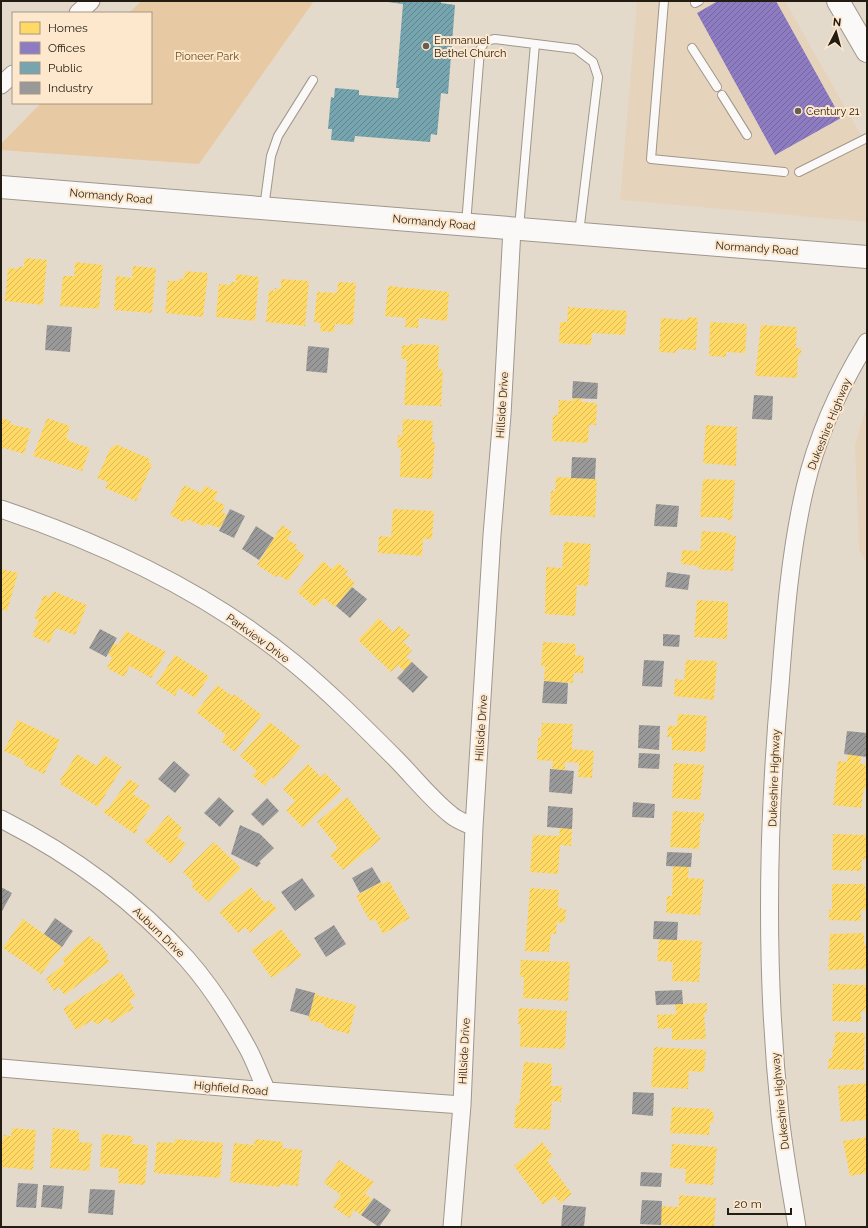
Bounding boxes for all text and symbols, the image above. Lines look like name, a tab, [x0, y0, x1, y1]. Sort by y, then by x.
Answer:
legend	[12, 12, 152, 104]
north arrow	[816, 12, 856, 52]
text: N	[832, 16, 842, 29]
text: Homes	[48, 21, 88, 35]
place label: Emmanuel Bethel Church	[434, 34, 506, 60]
text: Offices	[48, 41, 85, 55]
marker: Emmanuel Bethel Church	[421, 41, 431, 51]
park label: Pioneer Park	[175, 50, 239, 63]
text: Public	[48, 61, 83, 75]
text: Industry	[48, 81, 94, 95]
place label: Century 21	[806, 105, 860, 118]
marker: Century 21	[793, 106, 803, 116]
street label: Normandy Road	[69, 186, 153, 207]
street label: Normandy Road	[392, 212, 476, 233]
street label: Normandy Road	[715, 239, 799, 258]
street label: Hillside Drive	[494, 371, 511, 439]
street label: Dukeshire Highway	[805, 376, 854, 472]
street label: Parkview Drive	[224, 611, 292, 666]
street label: Hillside Drive	[473, 694, 490, 762]
street label: Dukeshire Highway	[766, 729, 783, 827]
street label: Auburn Drive	[130, 905, 187, 961]
street label: Hillside Drive	[456, 1017, 473, 1085]
street label: Dukeshire Highway	[769, 1052, 792, 1150]
street label: Highfield Road	[193, 1079, 269, 1098]
scale bar	[728, 1190, 791, 1216]
text: 20 m	[734, 1197, 762, 1211]

